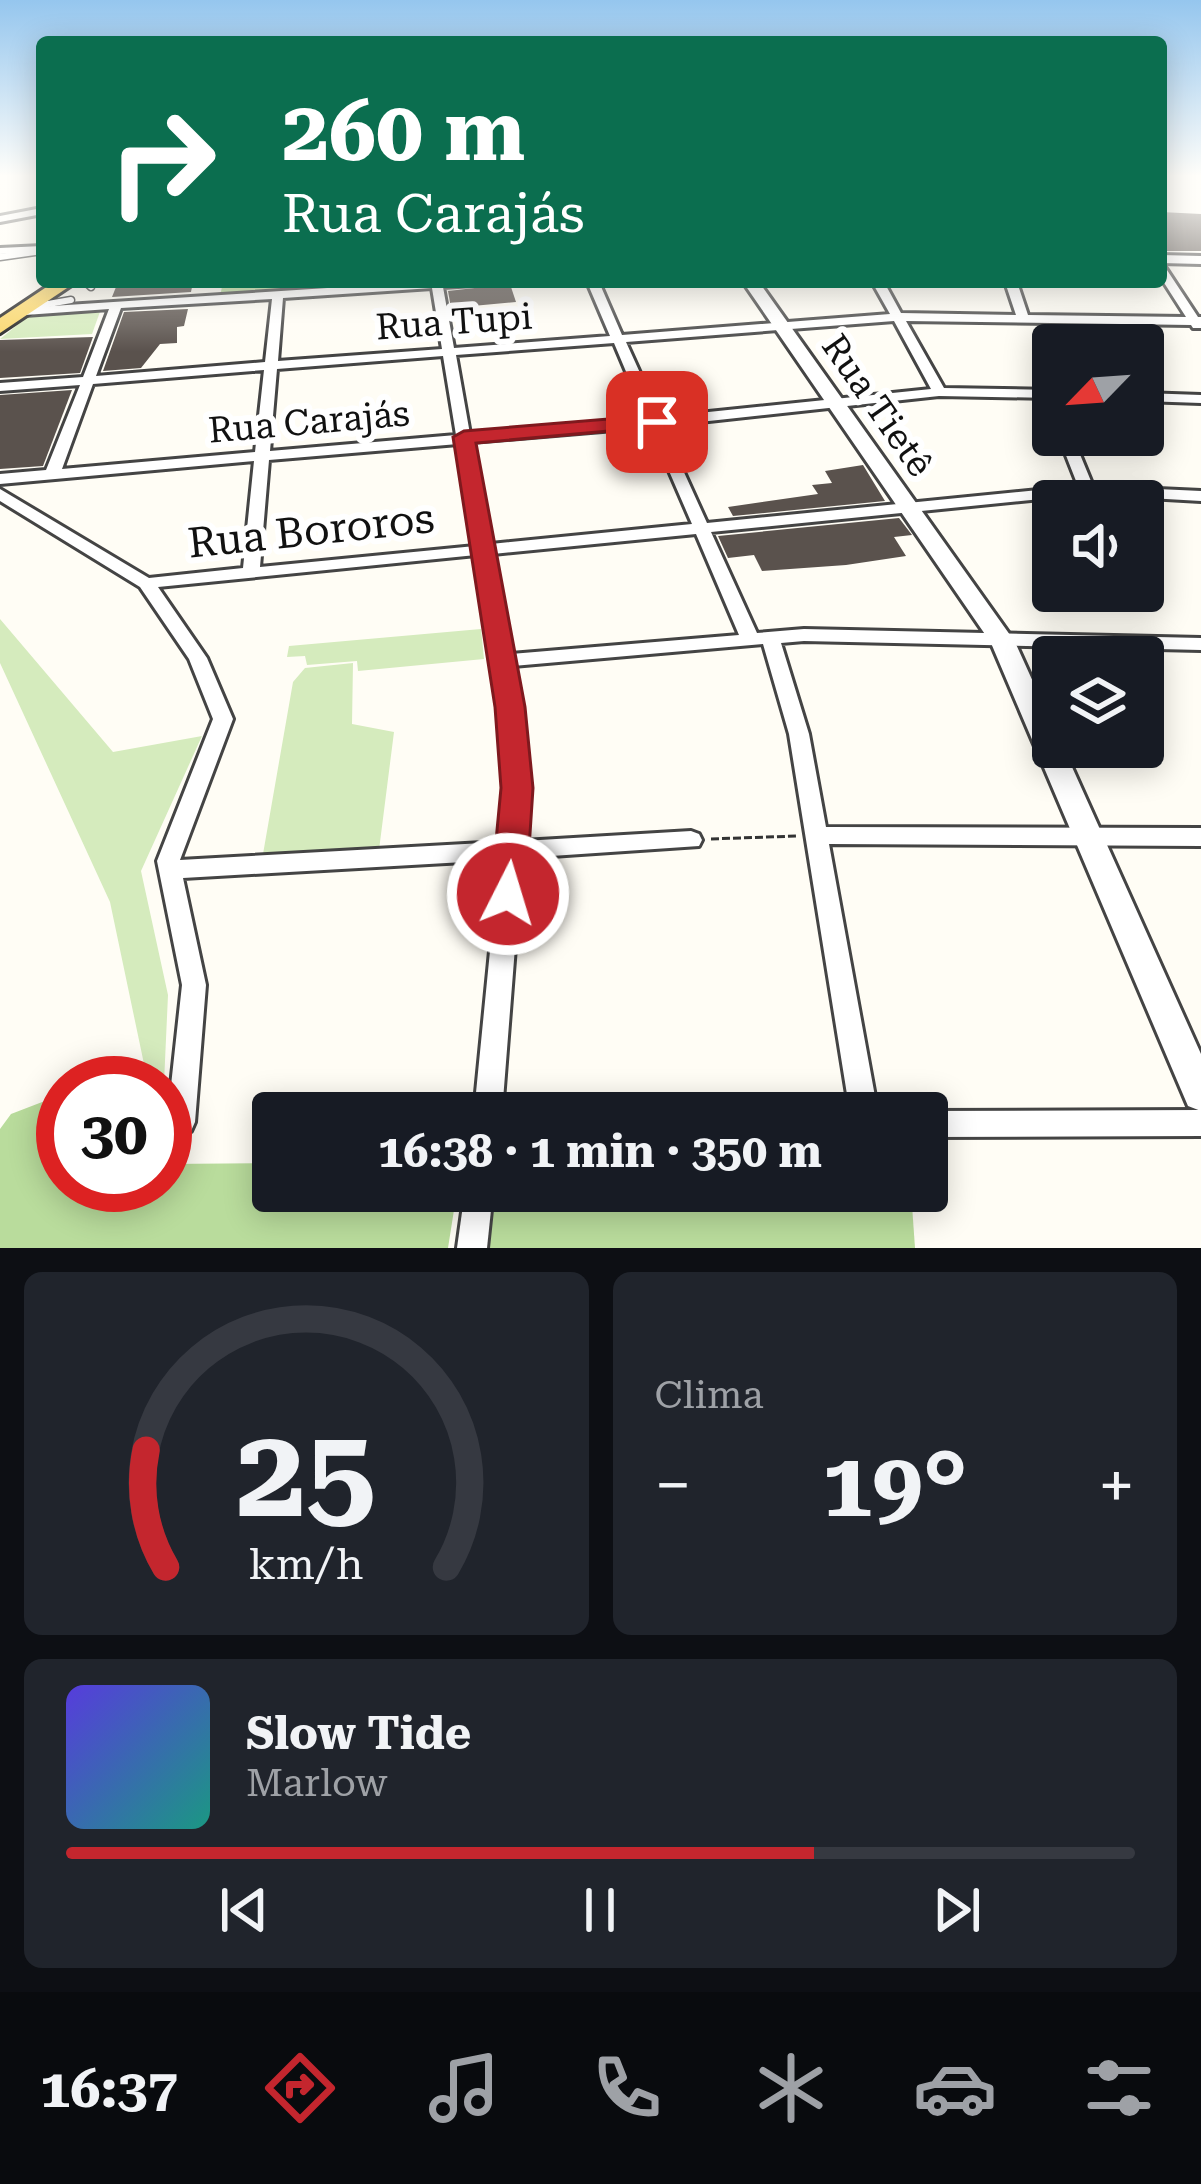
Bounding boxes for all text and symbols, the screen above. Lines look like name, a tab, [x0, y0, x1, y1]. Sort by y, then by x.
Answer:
text: 260 m	[282, 82, 525, 180]
icon: right	[84, 84, 240, 240]
text: Rua Carajás	[282, 182, 585, 245]
street label: Rua Tupi	[374, 296, 534, 348]
north arrow	[1032, 324, 1164, 456]
map controls	[1032, 324, 1164, 768]
street label: Rua Tietê	[813, 327, 941, 485]
pin	[606, 371, 708, 473]
icon: arrive	[624, 389, 690, 455]
street label: Rua Carajás	[207, 392, 411, 452]
button: sound	[1032, 480, 1164, 612]
street label: Rua Bororos	[186, 493, 437, 568]
button: layers	[1032, 636, 1164, 768]
position arrow	[445, 831, 571, 957]
speed limit sign: 30	[36, 1056, 192, 1212]
text: 16:38 · 1 min · 350 m	[378, 1125, 822, 1178]
text: Clima	[655, 1372, 764, 1418]
text: 25	[236, 1400, 376, 1546]
text: 19°	[822, 1433, 968, 1538]
text: −	[655, 1447, 691, 1524]
text: +	[1098, 1447, 1135, 1524]
text: km/h	[249, 1538, 364, 1588]
text: Slow Tide	[246, 1707, 471, 1760]
text: Marlow	[246, 1760, 387, 1806]
icon: previous	[211, 1877, 277, 1943]
icon: pause	[567, 1877, 633, 1943]
icon: next	[924, 1877, 990, 1943]
icon: directions	[258, 2046, 342, 2130]
icon: music	[422, 2046, 506, 2130]
icon: phone	[585, 2046, 669, 2130]
icon: climate	[749, 2046, 833, 2130]
icon: car	[913, 2046, 997, 2130]
icon: filters	[1077, 2046, 1161, 2130]
text: 16:37	[40, 2057, 178, 2120]

